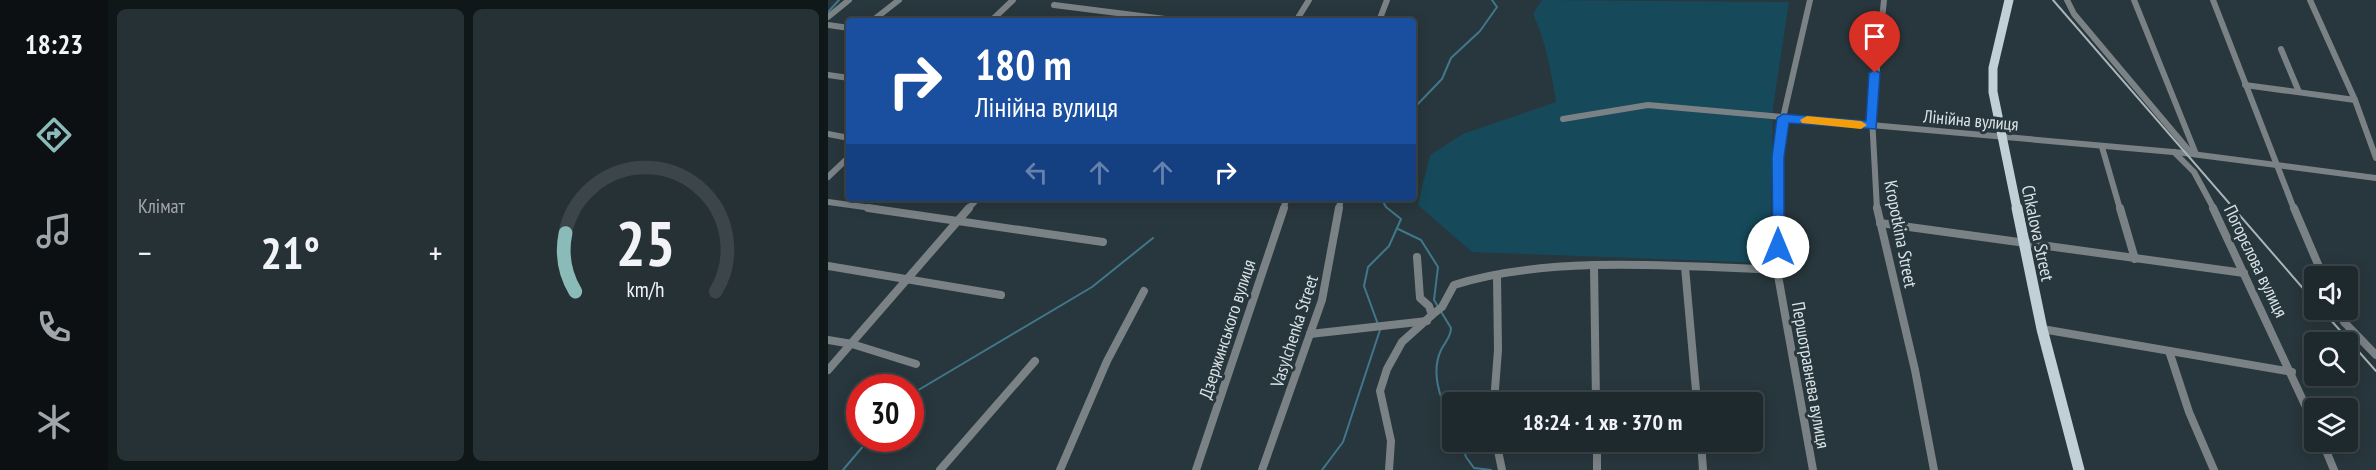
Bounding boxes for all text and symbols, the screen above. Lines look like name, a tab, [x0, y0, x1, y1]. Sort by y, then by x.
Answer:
pin	[1849, 11, 1900, 73]
icon: arrive	[1858, 20, 1891, 53]
text: 18:23	[25, 27, 83, 61]
text: 180 m	[975, 37, 1072, 92]
icon: right	[876, 42, 954, 120]
text: Лінійна вулиця	[975, 90, 1118, 124]
street label: Лінійна вулиця	[1922, 104, 2020, 136]
icon: directions	[33, 114, 75, 156]
icon: left	[1020, 156, 1053, 189]
icon: ahead	[1083, 156, 1116, 189]
icon: ahead	[1146, 156, 1179, 189]
icon: right	[1209, 156, 1242, 189]
street label: Kropotkina Street	[1879, 178, 1923, 290]
street label: Chkalova Street	[2017, 183, 2059, 283]
text: Клімат	[138, 193, 185, 219]
street label: Погорєлова вулиця	[2219, 201, 2293, 321]
text: 25	[616, 202, 676, 283]
icon: music	[33, 210, 75, 252]
position arrow	[1746, 215, 1810, 279]
text: 21°	[261, 223, 320, 281]
text: −	[138, 231, 152, 274]
text: +	[429, 231, 443, 274]
street label: Дзержинського вулиця	[1194, 256, 1260, 402]
map controls	[2304, 266, 2358, 452]
button: sound	[2304, 266, 2358, 320]
street label: Vasylchenka Street	[1265, 272, 1323, 391]
text: km/h	[627, 275, 665, 303]
street label: Першотравнева вулиця	[1787, 300, 1835, 450]
icon: phone	[33, 306, 75, 348]
button: search	[2304, 332, 2358, 386]
speed limit sign: 30	[846, 374, 924, 452]
button: layers	[2304, 398, 2358, 452]
icon: climate	[33, 401, 75, 443]
text: 18:24 · 1 хв · 370 m	[1523, 408, 1682, 436]

